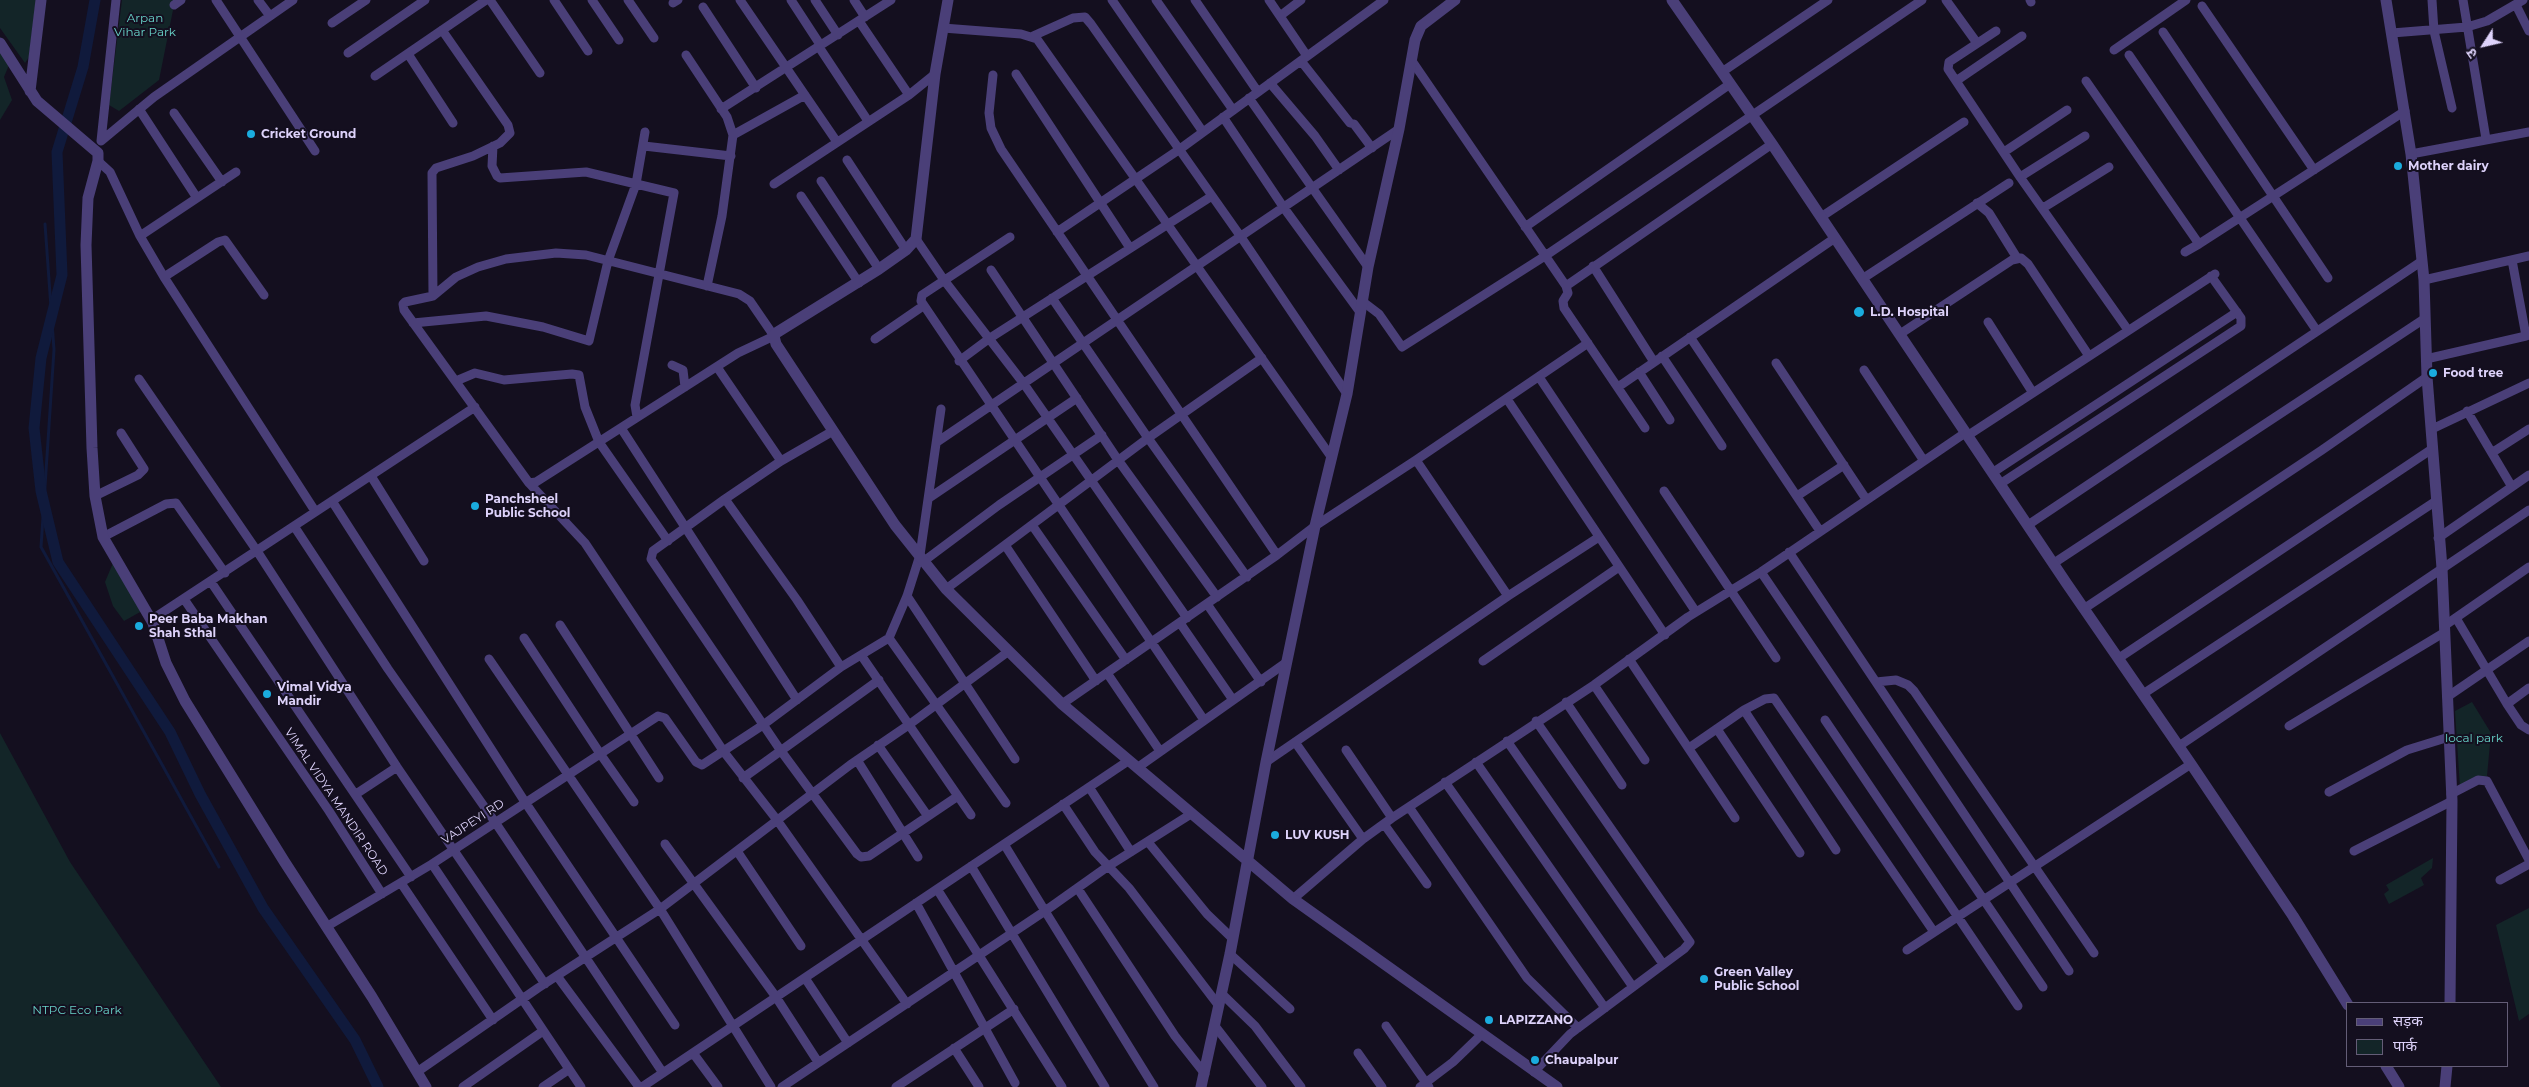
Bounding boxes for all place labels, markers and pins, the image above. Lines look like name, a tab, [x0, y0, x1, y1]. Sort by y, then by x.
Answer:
place label: Cricket Ground	[261, 127, 356, 141]
marker: Cricket Ground	[245, 128, 257, 140]
place label: Mother dairy	[2408, 159, 2489, 173]
marker: Mother dairy	[2392, 160, 2404, 172]
marker: L.D. Hospital	[1852, 305, 1866, 319]
place label: L.D. Hospital	[1870, 305, 1949, 319]
place label: Food tree	[2443, 366, 2503, 380]
marker: Food tree	[2427, 367, 2439, 379]
place label: Panchsheel Public School	[485, 492, 570, 520]
marker: Panchsheel Public School	[469, 500, 481, 512]
place label: Peer Baba Makhan Shah Sthal	[149, 612, 268, 640]
marker: Peer Baba Makhan Shah Sthal	[133, 620, 145, 632]
place label: Vimal Vidya Mandir	[277, 680, 352, 708]
marker: Vimal Vidya Mandir	[261, 688, 273, 700]
place label: LUV KUSH	[1285, 828, 1350, 842]
marker: LUV KUSH	[1269, 829, 1281, 841]
place label: Green Valley Public School	[1714, 965, 1799, 993]
marker: Green Valley Public School	[1698, 973, 1710, 985]
place label: LAPIZZANO	[1499, 1013, 1573, 1027]
marker: LAPIZZANO	[1483, 1014, 1495, 1026]
place label: Chaupalpur	[1545, 1053, 1619, 1067]
marker: Chaupalpur	[1529, 1054, 1541, 1066]

